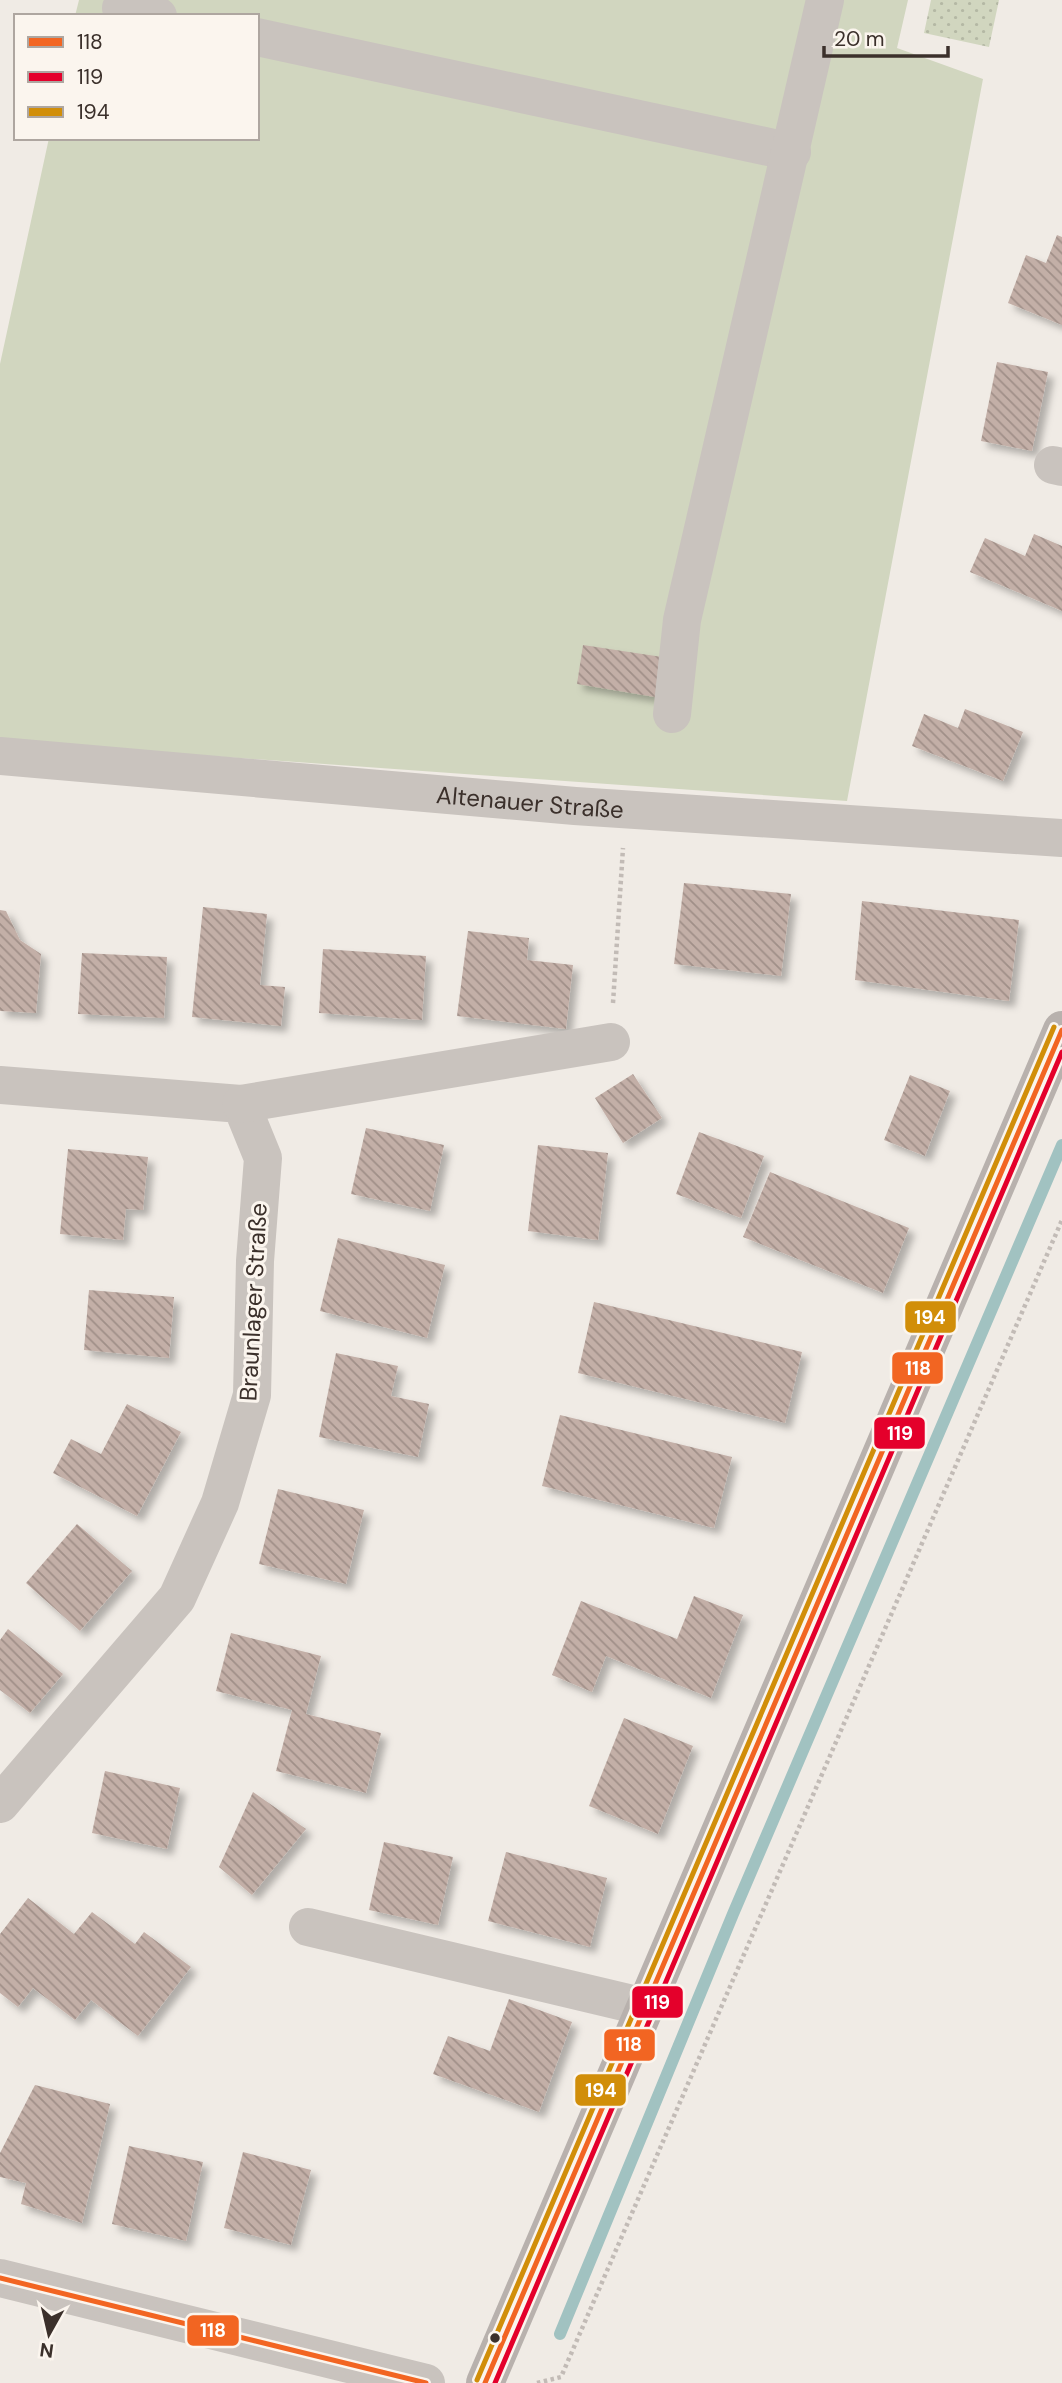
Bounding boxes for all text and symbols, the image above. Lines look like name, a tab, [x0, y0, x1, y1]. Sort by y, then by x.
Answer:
legend	[14, 14, 259, 140]
scale bar	[824, 14, 948, 58]
text: 20 m	[834, 25, 885, 53]
text: 118	[77, 28, 103, 56]
text: 119	[77, 63, 103, 91]
text: 194	[77, 98, 110, 126]
street label: Altenauer Straße	[435, 779, 625, 825]
street label: Braunlager Straße	[232, 1202, 274, 1402]
line badge: 194	[904, 1300, 957, 1334]
text: 194	[914, 1305, 946, 1330]
line badge: 118	[891, 1351, 944, 1385]
text: 118	[905, 1356, 931, 1381]
line badge: 119	[873, 1416, 926, 1450]
text: 119	[887, 1421, 913, 1446]
line badge: 119	[631, 1985, 684, 2019]
text: 119	[644, 1990, 670, 2015]
line badge: 118	[603, 2028, 656, 2062]
text: 118	[616, 2032, 642, 2057]
line badge: 194	[574, 2073, 627, 2107]
text: 194	[585, 2078, 617, 2103]
north arrow	[14, 2299, 84, 2369]
line badge: 118	[186, 2314, 240, 2347]
text: 118	[200, 2318, 226, 2343]
unlabelled marker	[488, 2331, 502, 2345]
text: N	[38, 2337, 55, 2364]

